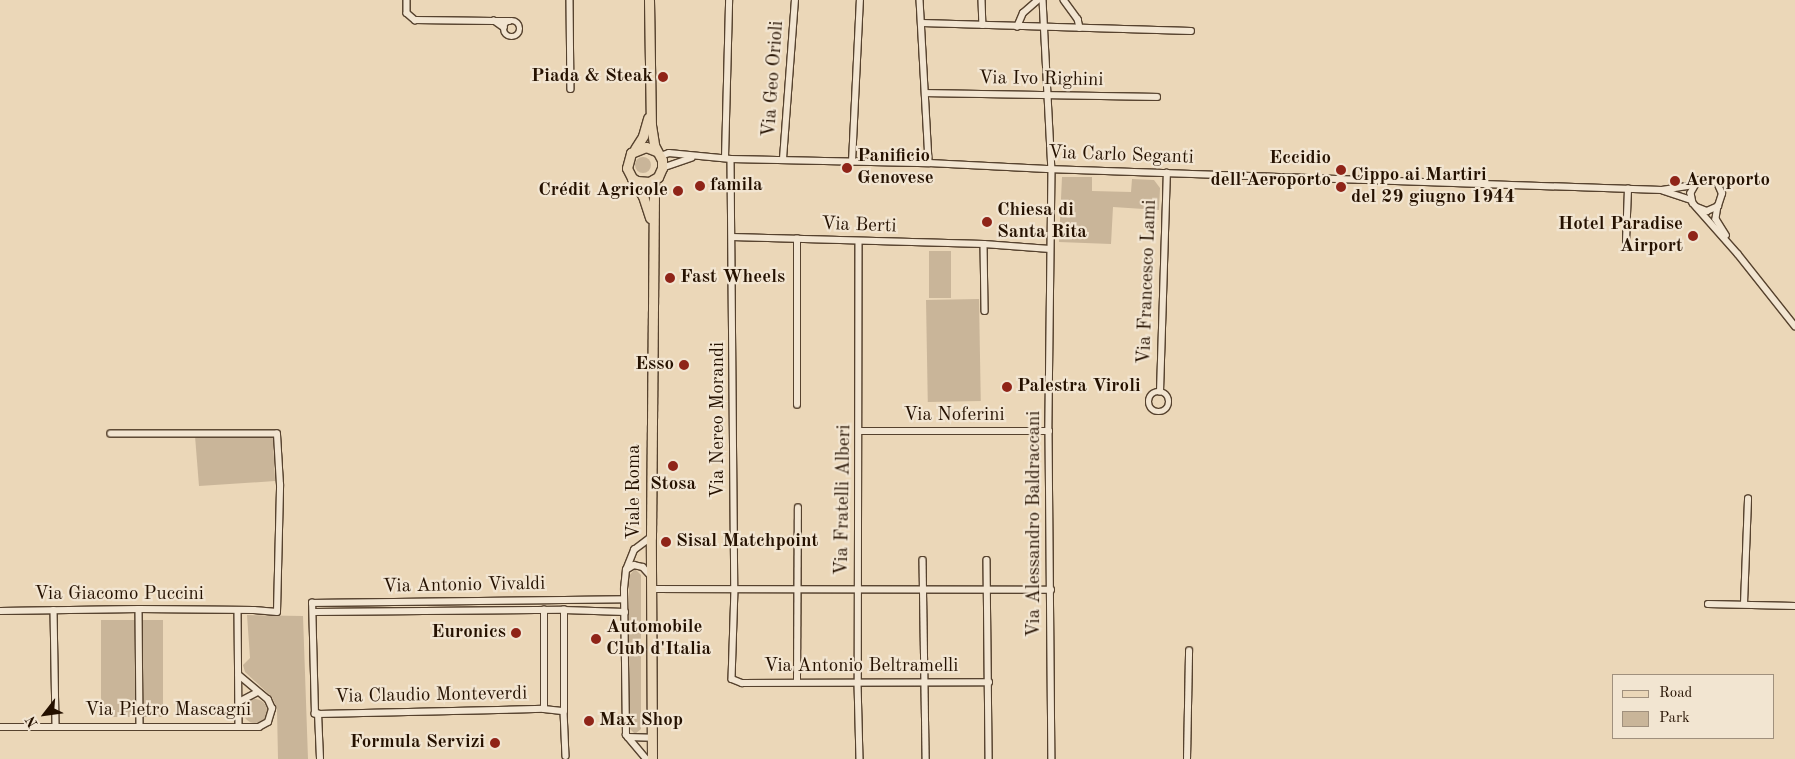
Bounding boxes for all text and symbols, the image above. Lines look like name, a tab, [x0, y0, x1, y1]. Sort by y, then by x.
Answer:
street label: Via Geo Orioli	[759, 20, 789, 138]
place label: Piada & Steak	[531, 66, 653, 88]
street label: Via Ivo Righini	[978, 68, 1104, 92]
marker: Piada & Steak	[657, 71, 669, 83]
street label: Via Carlo Seganti	[1048, 142, 1194, 170]
place label: Panificio Genovese	[857, 146, 934, 190]
place label: Eccidio dell'Aeroporto	[1210, 148, 1331, 192]
marker: Panificio Genovese	[841, 162, 853, 174]
marker: Eccidio dell'Aeroporto	[1335, 164, 1347, 176]
place label: Cippo ai Martiri del 29 giugno 1944	[1351, 165, 1515, 209]
place label: Aeroporto	[1685, 170, 1770, 192]
place label: famila	[710, 175, 763, 197]
marker: Aeroporto	[1669, 175, 1681, 187]
place label: Crédit Agricole	[538, 180, 668, 202]
marker: famila	[694, 180, 706, 192]
marker: Cippo ai Martiri del 29 giugno 1944	[1335, 181, 1347, 193]
marker: Crédit Agricole	[672, 185, 684, 197]
street label: Via Francesco Lami	[1134, 199, 1162, 365]
place label: Chiesa di Santa Rita	[997, 200, 1087, 244]
street label: Via Berti	[821, 213, 897, 239]
place label: Hotel Paradise Airport	[1558, 214, 1683, 258]
marker: Chiesa di Santa Rita	[981, 216, 993, 228]
marker: Hotel Paradise Airport	[1687, 230, 1699, 242]
place label: Fast Wheels	[680, 267, 785, 289]
marker: Fast Wheels	[664, 272, 676, 284]
street label: Via Nereo Morandi	[708, 342, 730, 498]
place label: Esso	[635, 354, 674, 376]
marker: Esso	[678, 359, 690, 371]
place label: Palestra Viroli	[1017, 376, 1141, 398]
marker: Palestra Viroli	[1001, 381, 1013, 393]
street label: Via Noferini	[903, 405, 1005, 427]
street label: Via Alessandro Baldraccani	[1024, 411, 1046, 637]
street label: Via Fratelli Alberi	[831, 424, 857, 576]
street label: Viale Roma	[624, 444, 646, 540]
marker: Stosa	[667, 460, 679, 472]
place label: Stosa	[650, 474, 696, 496]
place label: Sisal Matchpoint	[676, 531, 818, 553]
marker: Sisal Matchpoint	[660, 536, 672, 548]
street label: Via Antonio Vivaldi	[382, 573, 546, 599]
street label: Via Giacomo Puccini	[34, 584, 204, 606]
place label: Automobile Club d'Italia	[606, 617, 711, 661]
place label: Euronics	[431, 622, 506, 644]
marker: Euronics	[510, 627, 522, 639]
marker: Automobile Club d'Italia	[590, 633, 602, 645]
street label: Via Antonio Beltramelli	[764, 656, 958, 678]
legend	[1612, 674, 1775, 739]
street label: Via Claudio Monteverdi	[335, 683, 527, 709]
text: Road	[1659, 686, 1692, 701]
north arrow	[20, 689, 70, 739]
street label: Via Pietro Mascagni	[85, 700, 251, 722]
place label: Max Shop	[599, 710, 683, 732]
text: Park	[1659, 711, 1690, 726]
text: N	[23, 713, 41, 730]
marker: Max Shop	[583, 715, 595, 727]
place label: Formula Servizi	[350, 732, 485, 754]
marker: Formula Servizi	[489, 737, 501, 749]

